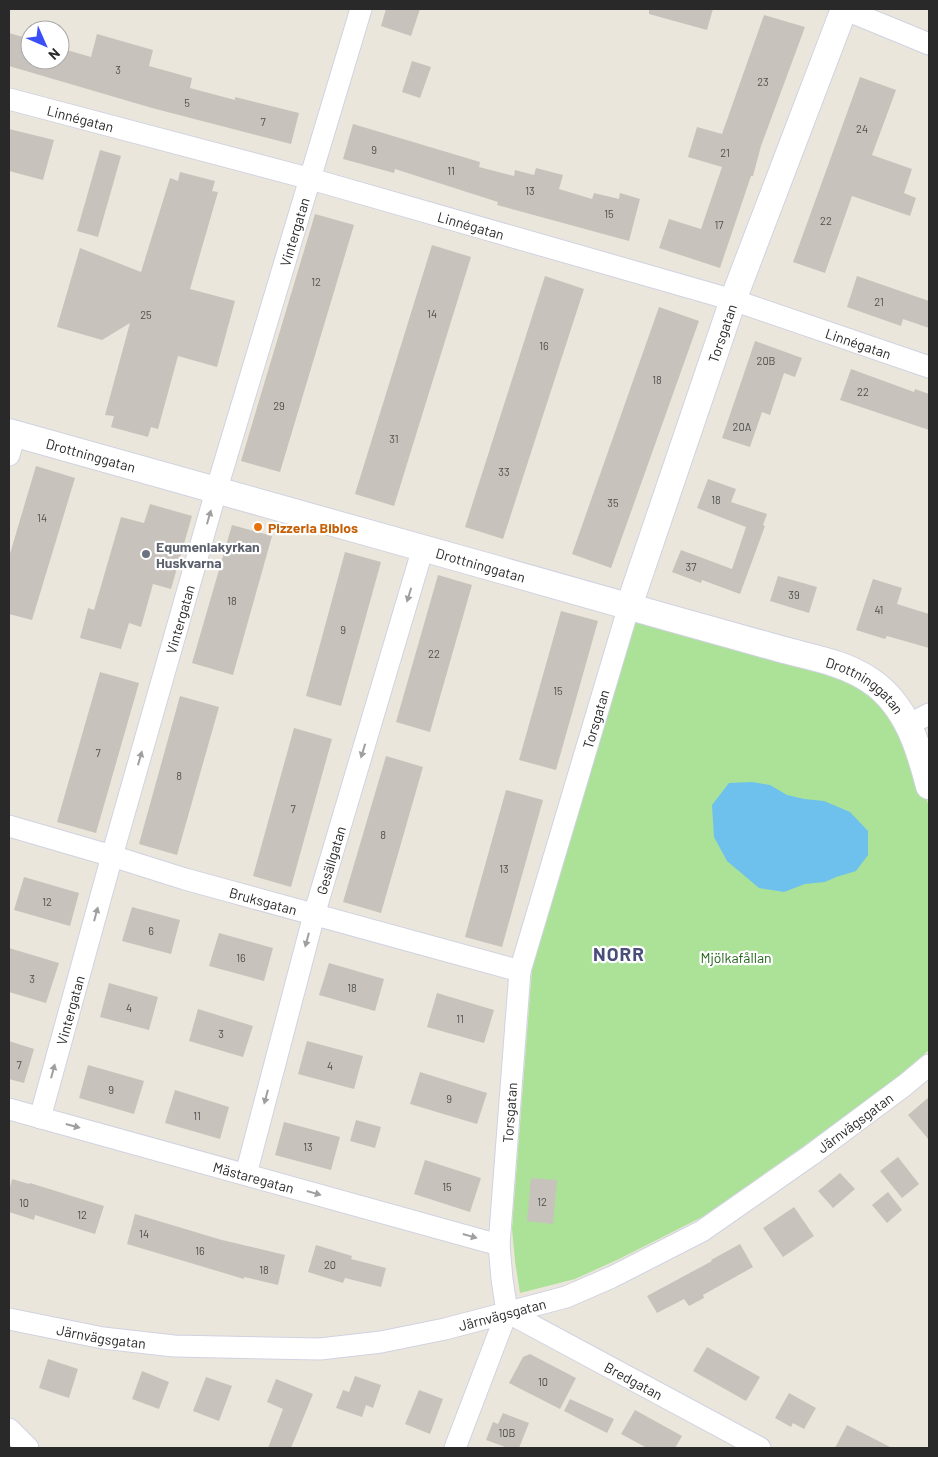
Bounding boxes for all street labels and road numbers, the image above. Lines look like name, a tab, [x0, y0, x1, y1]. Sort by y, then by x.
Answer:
street label: Linnégatan	[45, 101, 116, 135]
street label: Vintergatan	[276, 195, 312, 268]
street label: Linnégatan	[436, 207, 506, 243]
street label: Torsgatan	[704, 302, 740, 365]
street label: Linnégatan	[823, 324, 894, 362]
street label: Drottninggatan	[44, 434, 138, 475]
street label: Drottninggatan	[434, 544, 527, 585]
street label: Vintergatan	[162, 583, 198, 656]
street label: Drottninggatan	[824, 653, 908, 717]
street label: Torsgatan	[578, 687, 612, 751]
street label: Gesällgatan	[312, 824, 349, 896]
street label: Bruksgatan	[228, 883, 299, 918]
street label: Vintergatan	[52, 973, 87, 1047]
street label: Torsgatan	[498, 1082, 520, 1143]
street label: Järnvägsgatan	[814, 1089, 896, 1156]
street label: Mästaregatan	[211, 1158, 296, 1196]
street label: Järnvägsgatan	[456, 1294, 548, 1334]
street label: Järnvägsgatan	[55, 1320, 147, 1351]
street label: Bredgatan	[602, 1358, 666, 1403]

